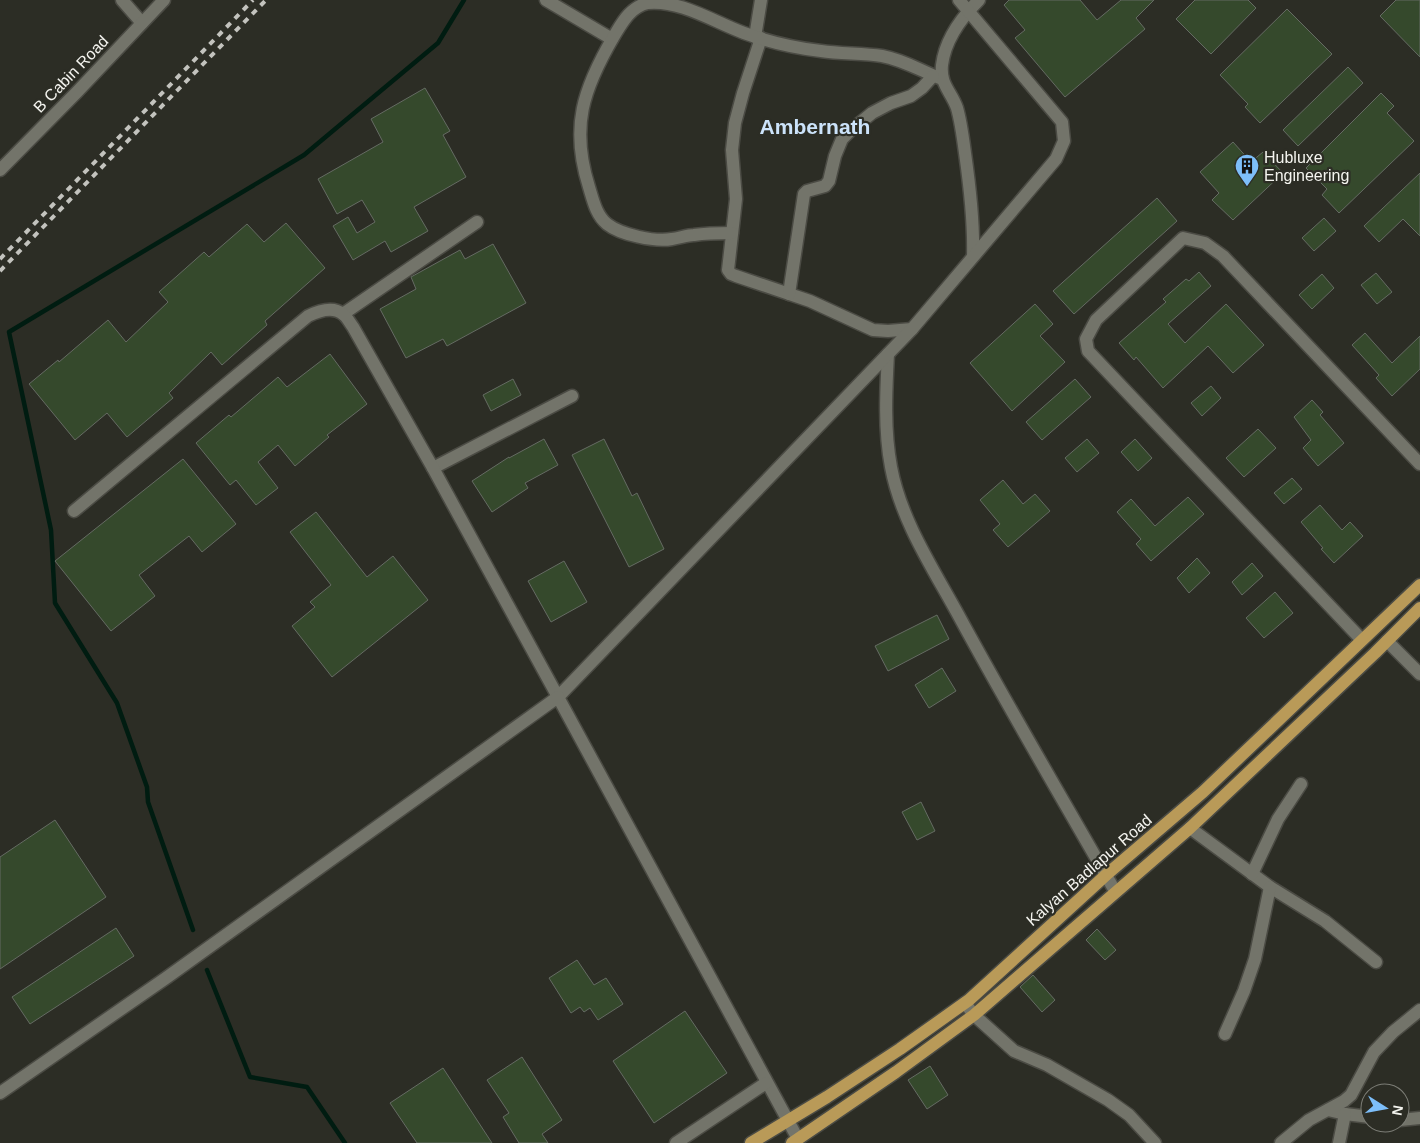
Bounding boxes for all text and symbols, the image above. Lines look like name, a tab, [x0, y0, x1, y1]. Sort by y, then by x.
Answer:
street label: B Cabin Road	[30, 32, 112, 116]
district label: Ambernath	[760, 115, 870, 138]
place label: Hubluxe Engineering	[1264, 149, 1349, 184]
building icon: Hubluxe Engineering	[1234, 153, 1260, 187]
street label: Kalyan Badlapur Road	[1023, 811, 1155, 929]
north arrow	[1360, 1083, 1410, 1133]
text: N	[1389, 1104, 1407, 1117]

